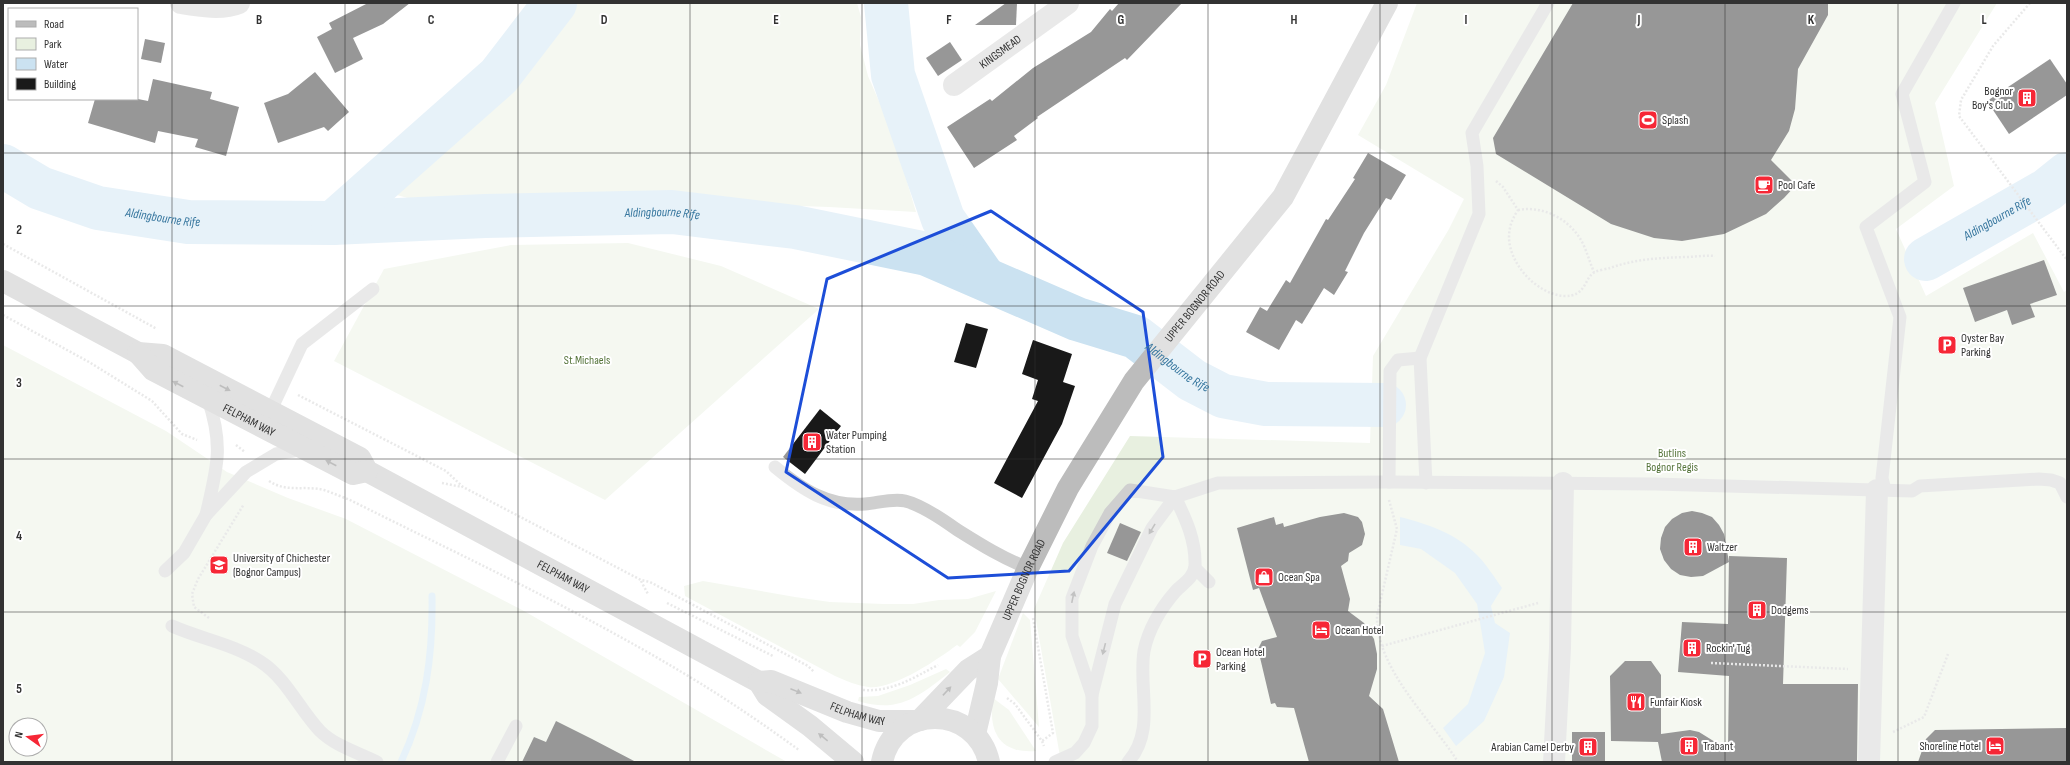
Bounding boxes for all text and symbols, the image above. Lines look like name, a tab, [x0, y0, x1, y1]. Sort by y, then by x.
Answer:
legend	[8, 8, 138, 100]
text: B	[256, 12, 262, 28]
text: C	[428, 12, 435, 28]
text: D	[601, 12, 608, 28]
text: E	[773, 12, 779, 28]
text: F	[946, 12, 952, 28]
text: G	[1118, 12, 1125, 28]
text: H	[1291, 12, 1298, 28]
text: I	[1465, 12, 1468, 28]
text: J	[1637, 12, 1641, 28]
text: K	[1808, 12, 1815, 28]
text: L	[1981, 12, 1987, 28]
text: Road	[44, 17, 64, 32]
street label: KINGSMEAD	[976, 32, 1024, 72]
text: Park	[44, 37, 62, 52]
text: Water	[44, 57, 68, 72]
text: Building	[44, 77, 76, 92]
place label: Bognor Boy's Club	[1972, 84, 2014, 113]
building icon: Bognor Boy's Club	[2016, 87, 2038, 109]
sports icon: Splash	[1637, 109, 1659, 131]
place label: Splash	[1662, 113, 1688, 128]
cafe icon: Pool Cafe	[1753, 174, 1775, 196]
place label: Pool Cafe	[1778, 178, 1816, 193]
water label: Aldingbourne Rife	[1960, 193, 2034, 245]
water label: Aldingbourne Rife	[123, 204, 200, 230]
water label: Aldingbourne Rife	[623, 204, 701, 223]
text: 2	[16, 222, 22, 238]
street label: UPPER BOGNOR ROAD	[1161, 267, 1228, 345]
place label: Oyster Bay Parking	[1961, 331, 2005, 360]
parking icon: Oyster Bay Parking	[1936, 334, 1958, 356]
water label: Aldingbourne Rife	[1141, 338, 1212, 396]
park label: St.Michaels	[564, 353, 610, 368]
text: 3	[16, 375, 22, 391]
one-way arrow	[173, 380, 184, 387]
one-way arrow	[219, 385, 231, 391]
street label: FELPHAM WAY	[220, 400, 278, 440]
place label: Water Pumping Station	[826, 428, 887, 457]
building icon: Water Pumping Station	[801, 431, 823, 453]
park label: Butlins Bognor Regis	[1646, 446, 1698, 475]
one-way arrow	[325, 459, 337, 466]
one-way arrow	[1148, 524, 1156, 534]
text: 4	[16, 528, 22, 544]
street label: UPPER BOGNOR ROAD	[999, 536, 1049, 623]
building icon: Waltzer	[1682, 536, 1704, 558]
place label: Waltzer	[1707, 540, 1738, 555]
place label: University of Chichester (Bognor Campus)	[233, 551, 331, 580]
school or university icon: University of Chichester (Bognor Campus)	[208, 554, 230, 576]
street label: FELPHAM WAY	[535, 557, 592, 597]
shop icon: Ocean Spa	[1253, 566, 1275, 588]
place label: Ocean Spa	[1278, 570, 1320, 585]
one-way arrow	[1070, 591, 1076, 604]
building icon: Dodgems	[1746, 599, 1768, 621]
place label: Dodgems	[1771, 603, 1808, 618]
hotel icon: Ocean Hotel	[1310, 619, 1332, 641]
place label: Ocean Hotel	[1335, 623, 1384, 638]
building icon: Rockin' Tug	[1681, 637, 1703, 659]
place label: Rockin' Tug	[1706, 641, 1751, 656]
one-way arrow	[1101, 643, 1107, 655]
place label: Ocean Hotel Parking	[1216, 645, 1265, 674]
parking icon: Ocean Hotel Parking	[1191, 648, 1213, 670]
text: 5	[16, 681, 22, 697]
one-way arrow	[942, 686, 952, 696]
one-way arrow	[790, 688, 802, 694]
restaurant icon: Funfair Kiosk	[1625, 691, 1647, 713]
place label: Funfair Kiosk	[1650, 695, 1702, 710]
street label: FELPHAM WAY	[828, 698, 885, 729]
north arrow	[8, 717, 48, 757]
text: N	[12, 730, 26, 739]
one-way arrow	[818, 732, 829, 741]
building icon: Trabant	[1678, 735, 1700, 757]
hotel icon: Shoreline Hotel	[1984, 735, 2006, 757]
building icon: Arabian Camel Derby	[1577, 736, 1599, 758]
place label: Trabant	[1703, 739, 1734, 754]
place label: Shoreline Hotel	[1919, 739, 1981, 754]
place label: Arabian Camel Derby	[1490, 740, 1574, 755]

